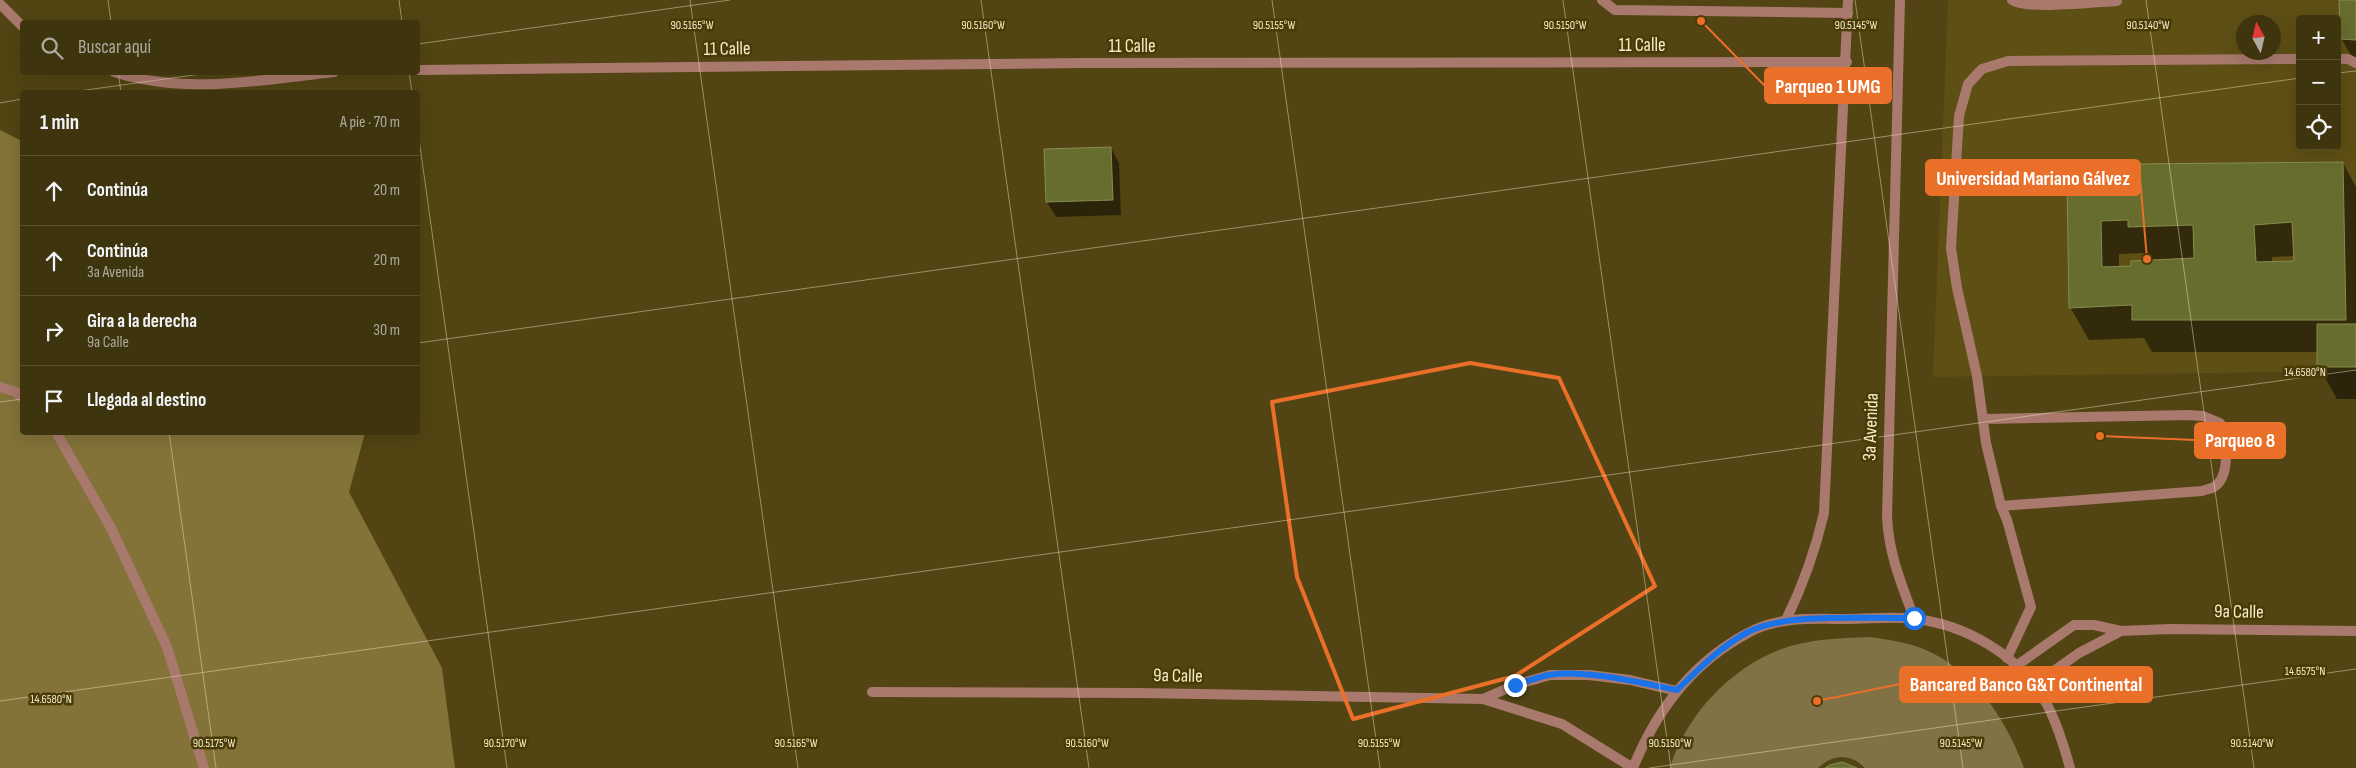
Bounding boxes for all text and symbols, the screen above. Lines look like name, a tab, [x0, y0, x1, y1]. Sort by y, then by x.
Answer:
north arrow	[2236, 15, 2281, 60]
map controls	[2296, 15, 2341, 150]
button: +	[2296, 15, 2341, 60]
text: 90.5165°W	[671, 18, 714, 33]
text: 90.5160°W	[961, 18, 1005, 33]
text: 90.5155°W	[1253, 18, 1295, 33]
text: 90.5150°W	[1543, 18, 1587, 33]
text: 90.5145°W	[1835, 18, 1878, 33]
text: 90.5140°W	[2126, 18, 2170, 33]
search box	[20, 20, 420, 75]
icon: search	[38, 34, 66, 62]
street label: 11 Calle	[1618, 34, 1666, 57]
street label: 11 Calle	[1108, 35, 1156, 58]
text: Buscar aquí	[78, 36, 151, 59]
street label: 11 Calle	[703, 37, 751, 61]
button: −	[2296, 60, 2341, 105]
callout: Parqueo 1 UMG	[1765, 68, 1891, 103]
text: Parqueo 1 UMG	[1775, 75, 1881, 99]
button: locate	[2296, 105, 2341, 150]
text: 1 min	[40, 110, 79, 135]
text: A pie · 70 m	[340, 113, 400, 132]
callout: Universidad Mariano Gálvez	[1926, 160, 2140, 195]
text: Universidad Mariano Gálvez	[1936, 167, 2130, 191]
icon: ahead	[40, 177, 68, 205]
text: Continúa	[87, 179, 148, 202]
text: 20 m	[373, 181, 400, 200]
text: Continúa	[87, 240, 148, 263]
icon: ahead	[40, 247, 68, 275]
text: 20 m	[373, 251, 400, 270]
text: 3a Avenida	[87, 263, 144, 282]
text: Gira a la derecha	[87, 310, 197, 333]
icon: right	[40, 317, 68, 345]
text: 30 m	[373, 321, 400, 340]
text: 9a Calle	[87, 333, 129, 352]
text: 14.6580°N	[2284, 365, 2326, 380]
icon: arrive	[40, 387, 68, 415]
text: Llegada al destino	[87, 389, 206, 412]
street label: 3a Avenida	[1858, 393, 1884, 461]
callout: Parqueo 8	[2195, 423, 2285, 458]
text: Parqueo 8	[2205, 429, 2275, 453]
street label: 9a Calle	[2214, 600, 2264, 624]
route start	[1903, 607, 1926, 630]
street label: 9a Calle	[1153, 664, 1203, 688]
text: 14.6575°N	[2285, 664, 2325, 679]
callout: Bancared Banco G&T Continental	[1900, 667, 2152, 702]
text: Bancared Banco G&T Continental	[1910, 673, 2142, 697]
route end	[1504, 674, 1527, 697]
text: 14.6580°N	[30, 692, 72, 707]
text: 90.5175°W	[193, 736, 235, 751]
text: 90.5170°W	[484, 736, 527, 751]
text: 90.5165°W	[775, 736, 818, 751]
text: 90.5160°W	[1065, 736, 1109, 751]
text: 90.5155°W	[1358, 736, 1400, 751]
text: 90.5150°W	[1648, 736, 1692, 751]
text: 90.5145°W	[1940, 736, 1983, 751]
text: 90.5140°W	[2230, 736, 2274, 751]

